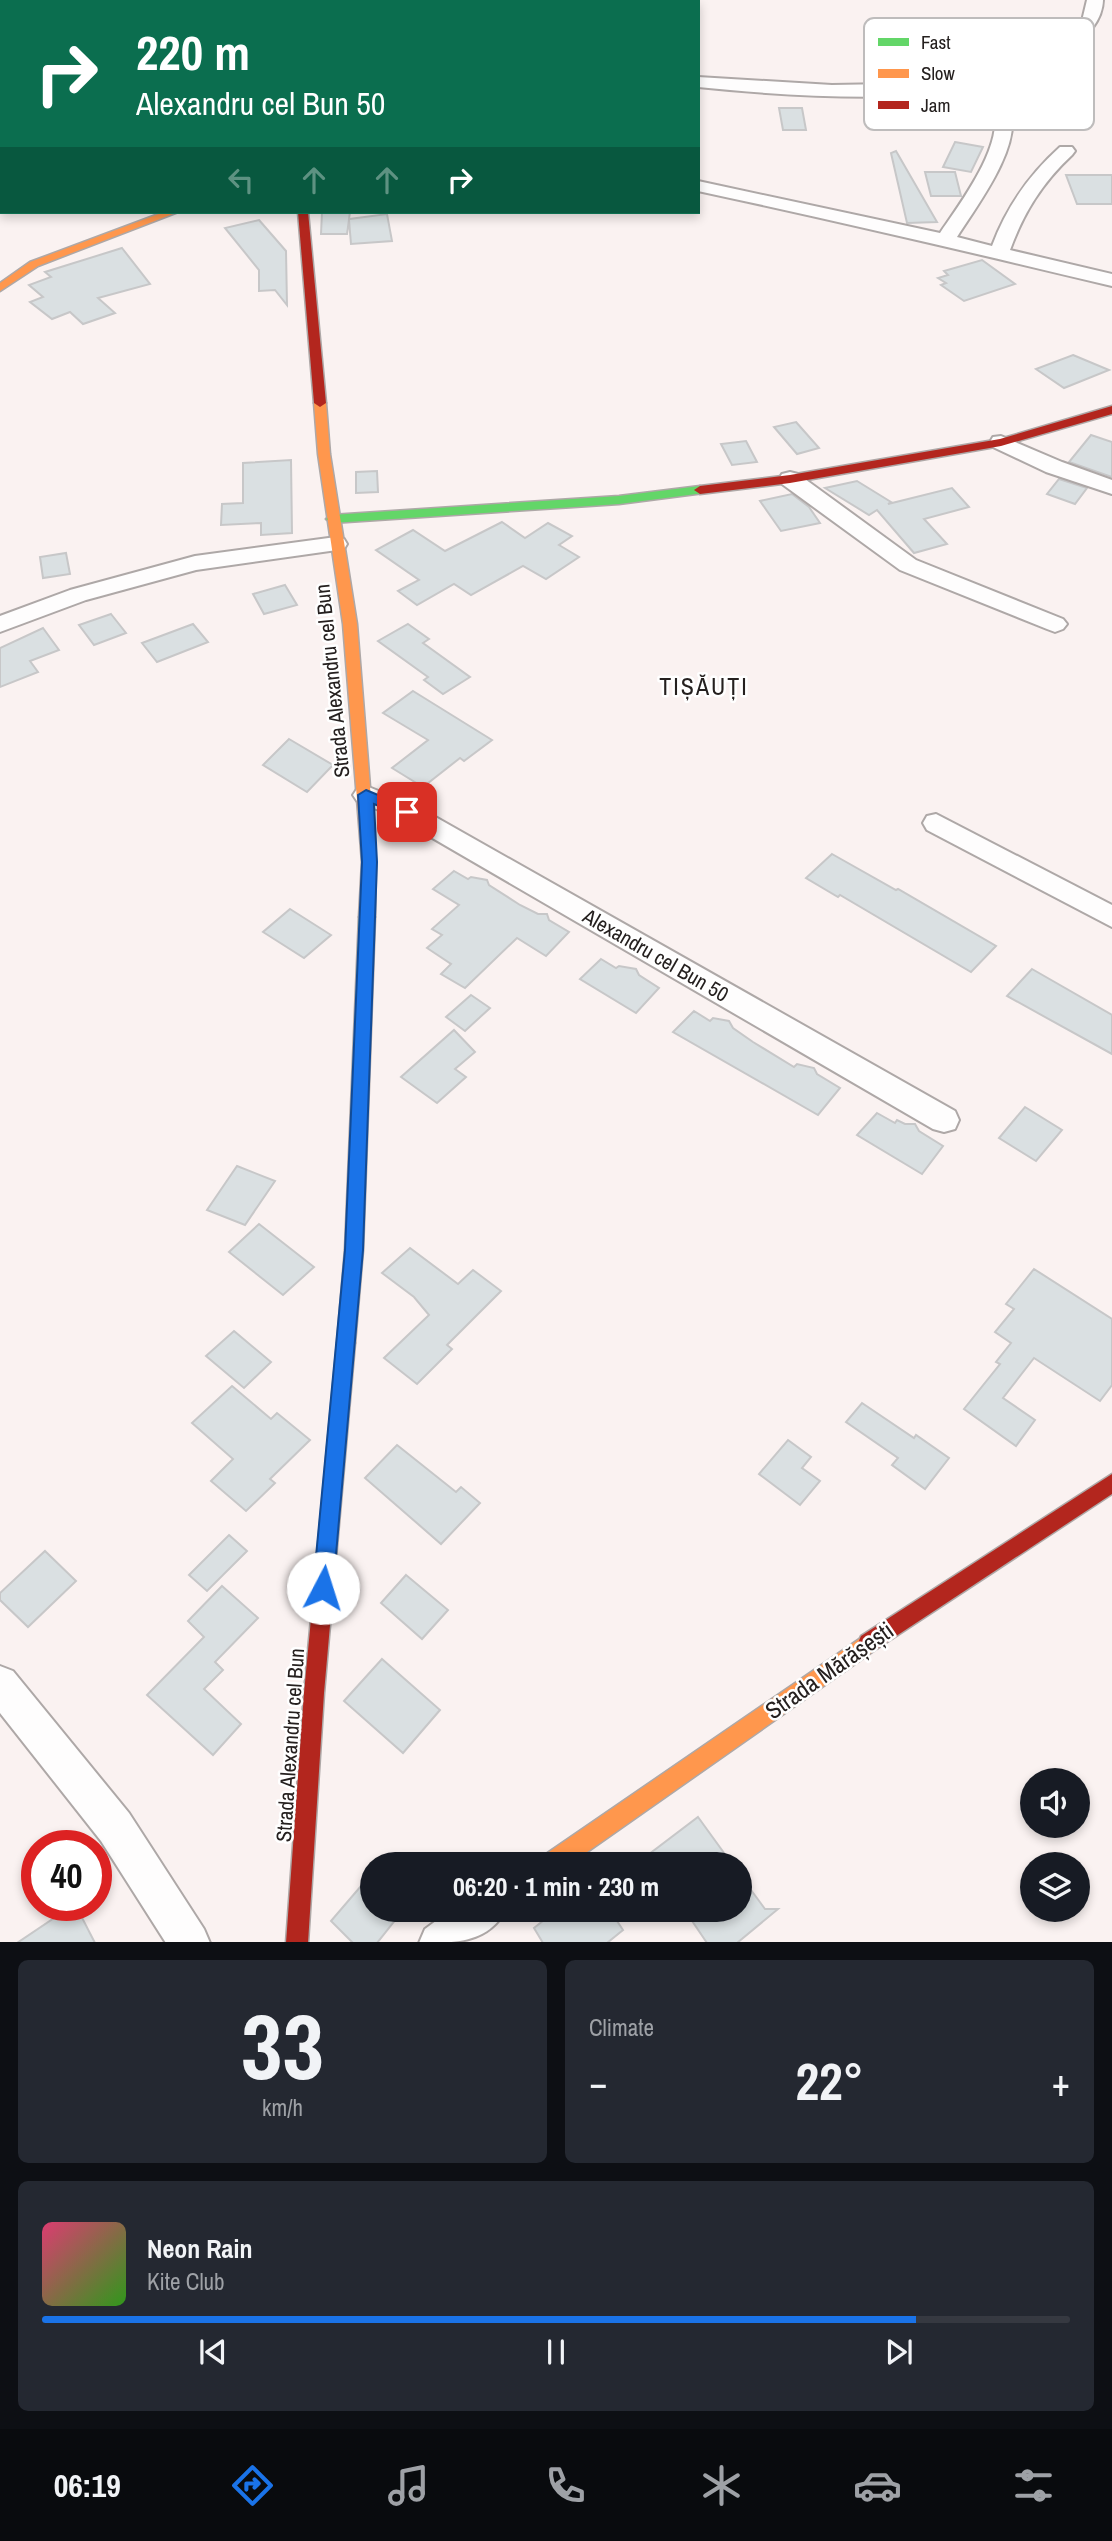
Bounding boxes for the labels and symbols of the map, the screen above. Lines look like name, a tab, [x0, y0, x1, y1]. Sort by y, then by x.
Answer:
legend	[864, 18, 1094, 130]
text: Fast	[921, 29, 951, 55]
text: Slow	[921, 60, 956, 86]
text: Jam	[921, 92, 950, 118]
street label: Strada Alexandru cel Bun	[307, 583, 357, 779]
district label: TIȘĂUȚI	[659, 670, 749, 702]
pin	[377, 782, 437, 842]
street label: Alexandru cel Bun 50	[577, 901, 734, 1008]
position arrow	[286, 1551, 360, 1625]
street label: Strada Mărășești	[758, 1614, 900, 1726]
street label: Strada Alexandru cel Bun	[269, 1647, 311, 1843]
speed limit sign: 40	[21, 1830, 112, 1921]

